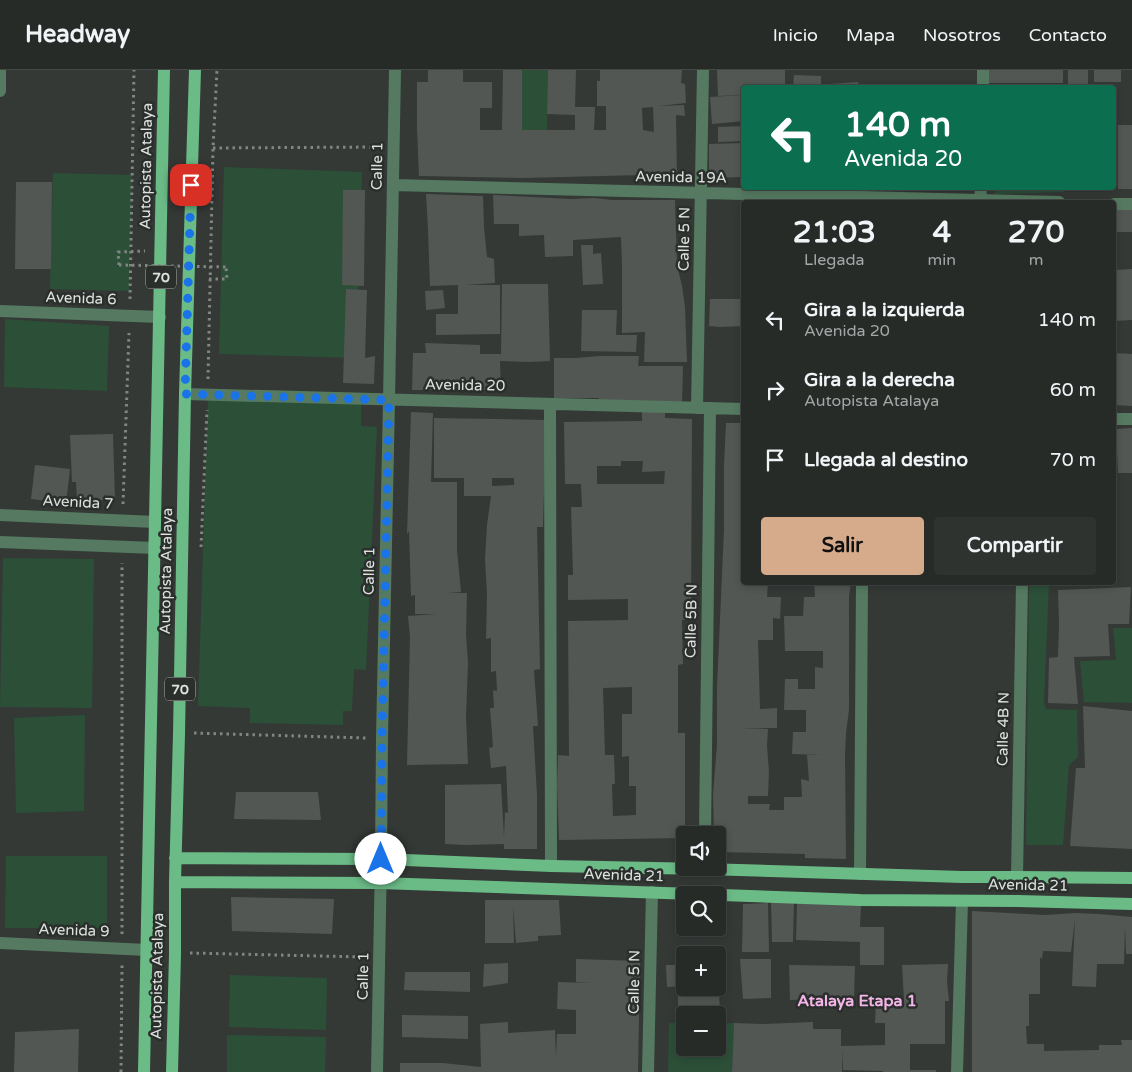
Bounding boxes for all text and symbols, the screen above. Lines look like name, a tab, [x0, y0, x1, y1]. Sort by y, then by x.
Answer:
text: Headway	[25, 20, 130, 49]
text: Inicio	[773, 24, 818, 46]
text: Mapa	[846, 24, 895, 46]
text: Nosotros	[923, 24, 1001, 46]
text: Contacto	[1029, 24, 1107, 46]
street label: Autopista Atalaya	[136, 103, 156, 229]
text: 140 m	[844, 104, 951, 146]
icon: left	[761, 105, 826, 170]
street label: Calle 1	[368, 142, 386, 190]
text: Avenida 20	[844, 146, 962, 172]
pin	[170, 164, 212, 206]
street label: Avenida 19A	[635, 167, 727, 187]
icon: arrive	[177, 171, 205, 199]
street label: Calle 5 N	[674, 207, 694, 271]
text: 21:03	[793, 214, 876, 251]
text: 4	[932, 214, 951, 251]
text: 270	[1008, 214, 1064, 251]
text: Llegada	[804, 250, 865, 270]
text: min	[928, 250, 956, 270]
text: m	[1029, 250, 1043, 270]
road number: 70	[146, 266, 176, 288]
street label: Avenida 6	[45, 288, 117, 308]
text: Gira a la izquierda	[804, 299, 965, 321]
icon: left	[761, 306, 789, 334]
text: 140 m	[1038, 309, 1096, 331]
text: Avenida 20	[804, 321, 890, 341]
text: Gira a la derecha	[804, 369, 955, 391]
street label: Avenida 20	[425, 375, 505, 395]
icon: right	[761, 376, 789, 404]
text: 60 m	[1050, 379, 1096, 401]
text: Autopista Atalaya	[804, 391, 939, 411]
icon: arrive	[761, 446, 789, 474]
text: Llegada al destino	[804, 449, 968, 471]
text: 70 m	[1050, 449, 1096, 471]
street label: Avenida 7	[42, 491, 114, 513]
street label: Autopista Atalaya	[156, 508, 176, 634]
button: Salir	[761, 517, 924, 575]
button: Compartir	[934, 517, 1096, 575]
street label: Calle 1	[360, 547, 378, 595]
street label: Calle 5B N	[681, 584, 701, 658]
road number: 70	[165, 678, 195, 700]
street label: Calle 4B N	[993, 692, 1013, 766]
map controls	[676, 826, 726, 1056]
button: sound	[676, 826, 726, 876]
position arrow	[354, 832, 406, 884]
street label: Avenida 21	[583, 865, 665, 885]
street label: Avenida 21	[988, 875, 1068, 895]
button: search	[676, 886, 726, 936]
street label: Autopista Atalaya	[147, 913, 167, 1039]
street label: Avenida 9	[38, 920, 110, 940]
button: +	[676, 946, 726, 996]
street label: Calle 5 N	[624, 950, 644, 1014]
street label: Calle 1	[354, 952, 372, 1000]
district label: Atalaya Etapa 1	[797, 991, 917, 1011]
button: −	[676, 1006, 726, 1056]

